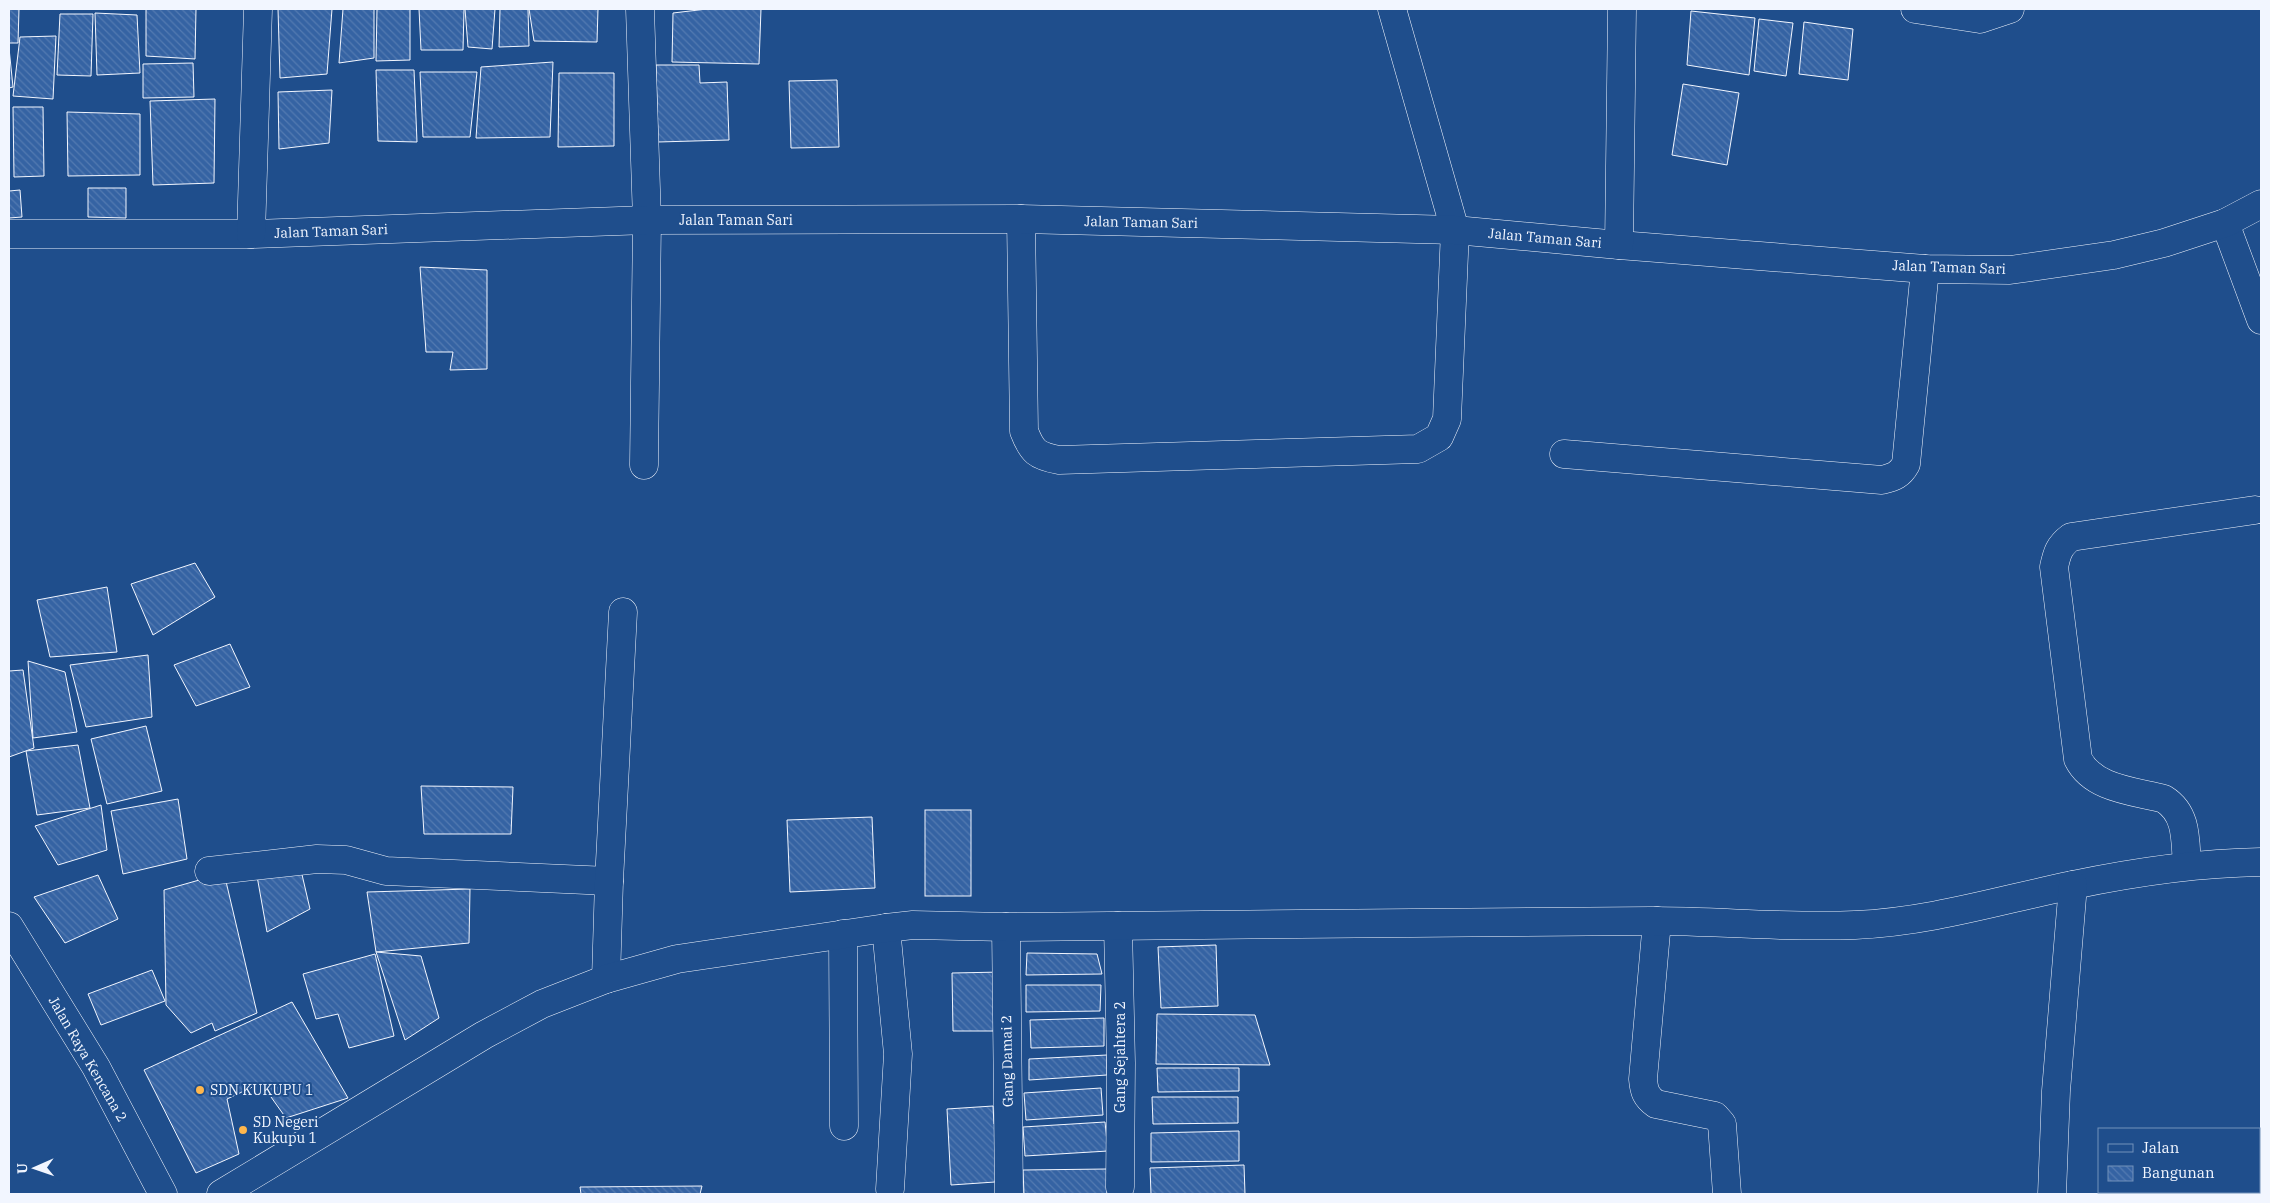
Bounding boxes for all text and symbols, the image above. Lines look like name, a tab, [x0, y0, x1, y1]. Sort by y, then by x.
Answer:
street label: Jalan Taman Sari	[679, 211, 793, 229]
street label: Jalan Taman Sari	[1084, 212, 1198, 232]
street label: Jalan Taman Sari	[274, 220, 388, 242]
street label: Jalan Taman Sari	[1487, 224, 1603, 252]
street label: Jalan Taman Sari	[1892, 256, 2006, 278]
street label: Jalan Raya Kencana 2	[45, 993, 131, 1125]
street label: Gang Sejahtera 2	[1111, 1001, 1129, 1113]
street label: Gang Damai 2	[997, 1015, 1017, 1107]
place label: SDN KUKUPU 1	[210, 1081, 313, 1099]
marker: SDN KUKUPU 1	[194, 1084, 206, 1096]
place label: SD Negeri Kukupu 1	[253, 1113, 318, 1147]
marker: SD Negeri Kukupu 1	[237, 1124, 249, 1136]
legend	[2098, 1128, 2260, 1193]
text: Jalan	[2142, 1138, 2180, 1157]
north arrow	[10, 1143, 60, 1193]
text: U	[13, 1163, 31, 1174]
text: Bangunan	[2142, 1163, 2215, 1182]

